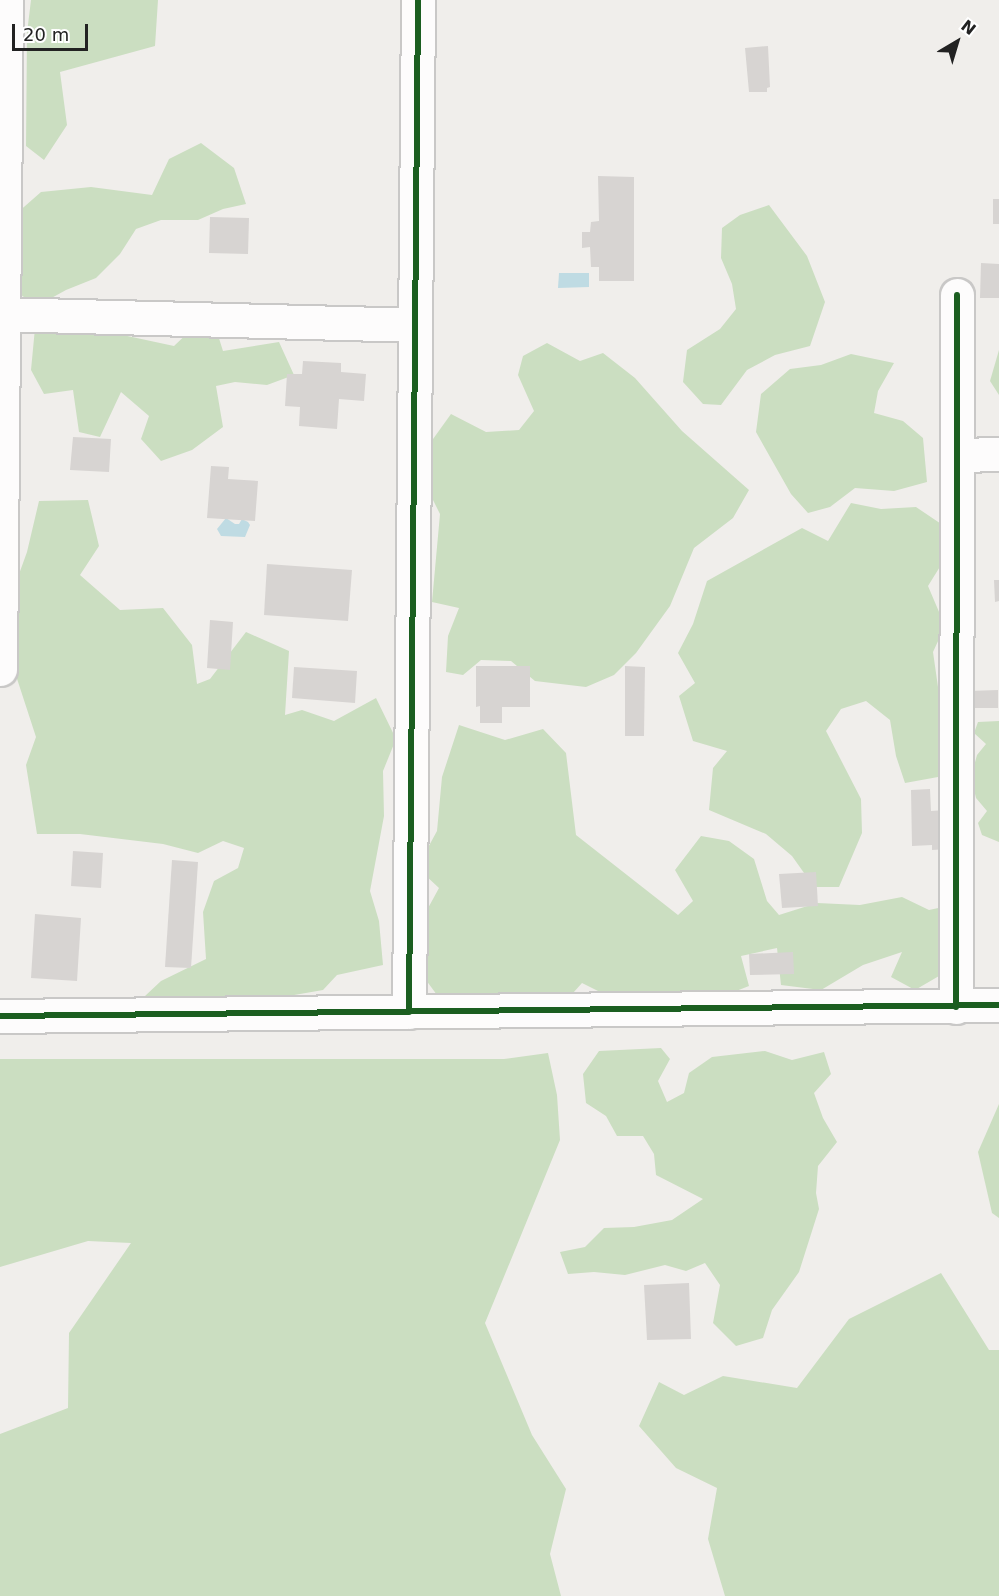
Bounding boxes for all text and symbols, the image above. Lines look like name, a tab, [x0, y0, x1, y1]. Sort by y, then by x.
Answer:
scale bar	[15, 12, 92, 50]
north arrow	[927, 12, 987, 72]
text: N	[957, 16, 980, 39]
text: 20 m	[23, 24, 69, 45]

